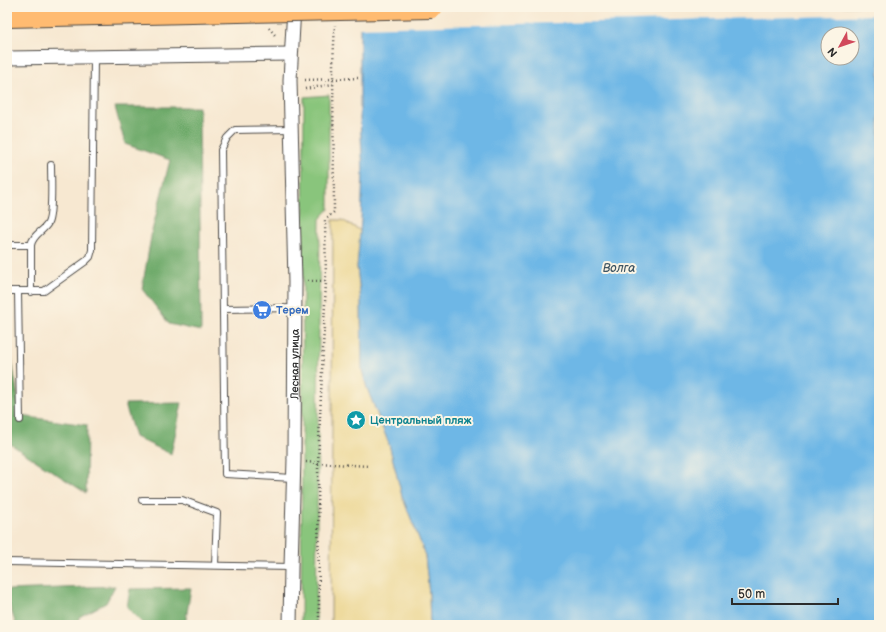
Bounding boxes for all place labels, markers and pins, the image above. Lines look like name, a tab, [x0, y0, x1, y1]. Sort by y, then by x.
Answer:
supermarket icon: Терем	[251, 299, 273, 321]
place label: Терем	[276, 304, 309, 317]
place icon: Центральный пляж	[345, 409, 367, 431]
place label: Центральный пляж	[370, 414, 472, 427]

